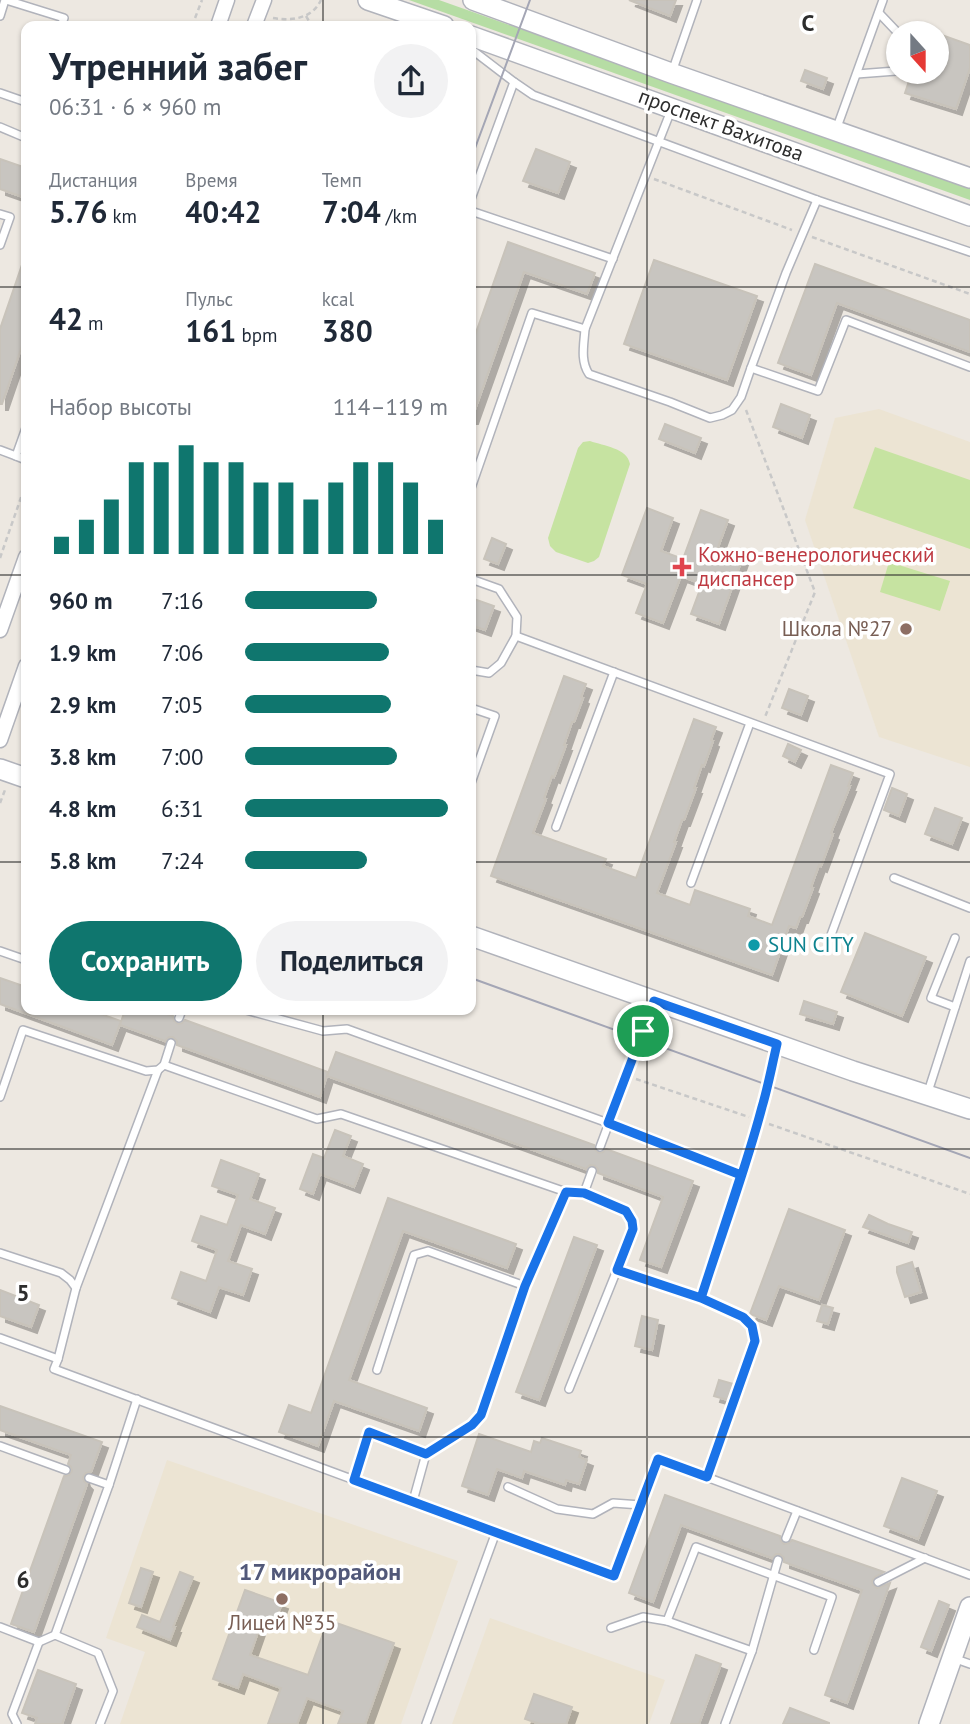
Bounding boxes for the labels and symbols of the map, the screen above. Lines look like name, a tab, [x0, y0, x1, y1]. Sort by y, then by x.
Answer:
text: C	[802, 8, 815, 37]
north arrow	[886, 21, 948, 84]
street label: проспект Вахитова	[635, 82, 807, 167]
place label: Кожно-венерологический диспансер	[698, 541, 934, 592]
marker: Кожно-венерологический диспансер	[672, 557, 692, 577]
place label: Школа №27	[782, 615, 892, 642]
marker: Школа №27	[898, 621, 914, 637]
place label: SUN CITY	[768, 931, 854, 958]
marker: SUN CITY	[746, 937, 762, 953]
pin	[613, 1001, 673, 1061]
text: 5	[16, 1278, 30, 1307]
district label: 17 микрорайон	[239, 1556, 401, 1587]
text: 6	[16, 1565, 30, 1594]
marker: Лицей №35	[274, 1591, 290, 1607]
place label: Лицей №35	[227, 1609, 336, 1636]

